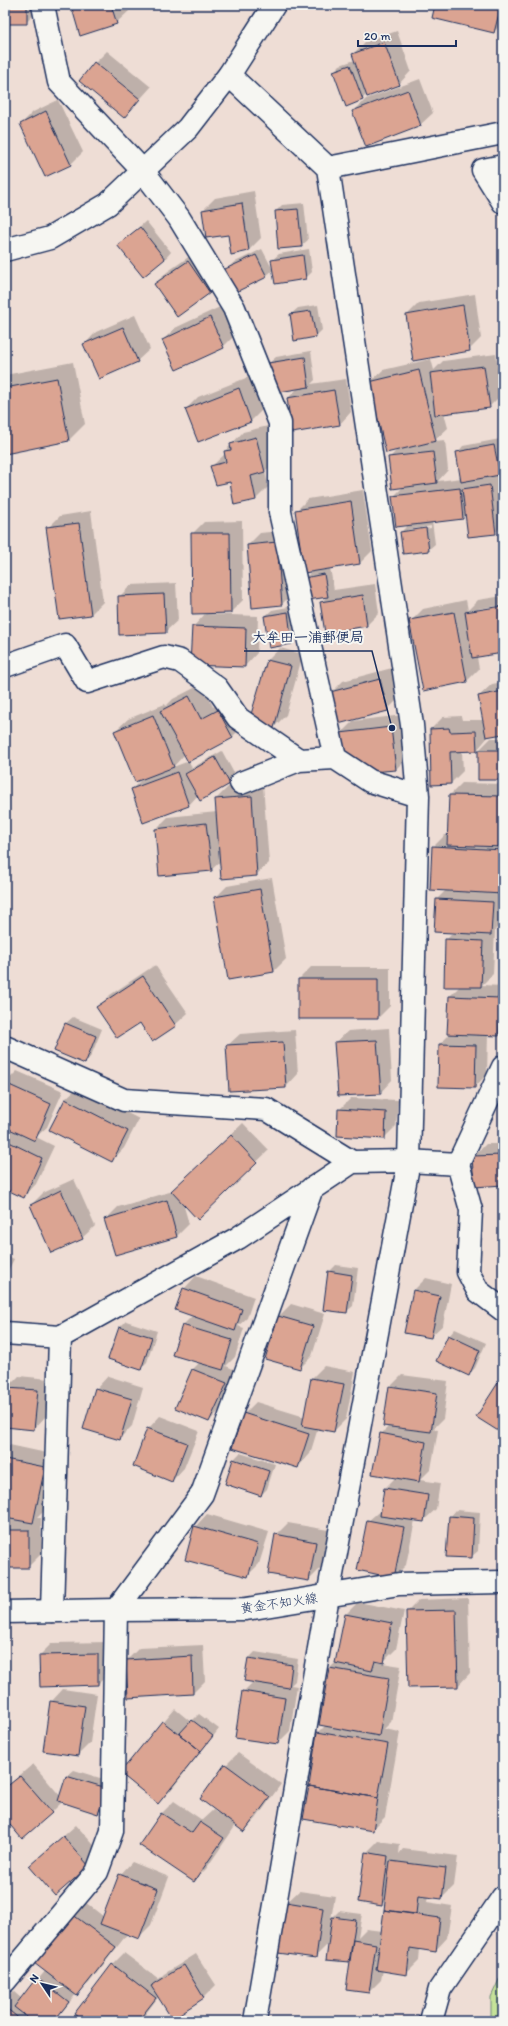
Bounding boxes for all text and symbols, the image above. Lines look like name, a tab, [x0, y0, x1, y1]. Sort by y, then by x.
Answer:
scale bar	[358, 22, 456, 48]
text: 20 m	[364, 29, 391, 43]
callout: 大牟田一浦郵便局	[244, 625, 372, 651]
text: 大牟田一浦郵便局	[252, 629, 364, 646]
street label: 黄金不知火線	[239, 1590, 320, 1616]
north arrow	[22, 1964, 62, 2004]
text: N	[27, 1972, 42, 1985]

